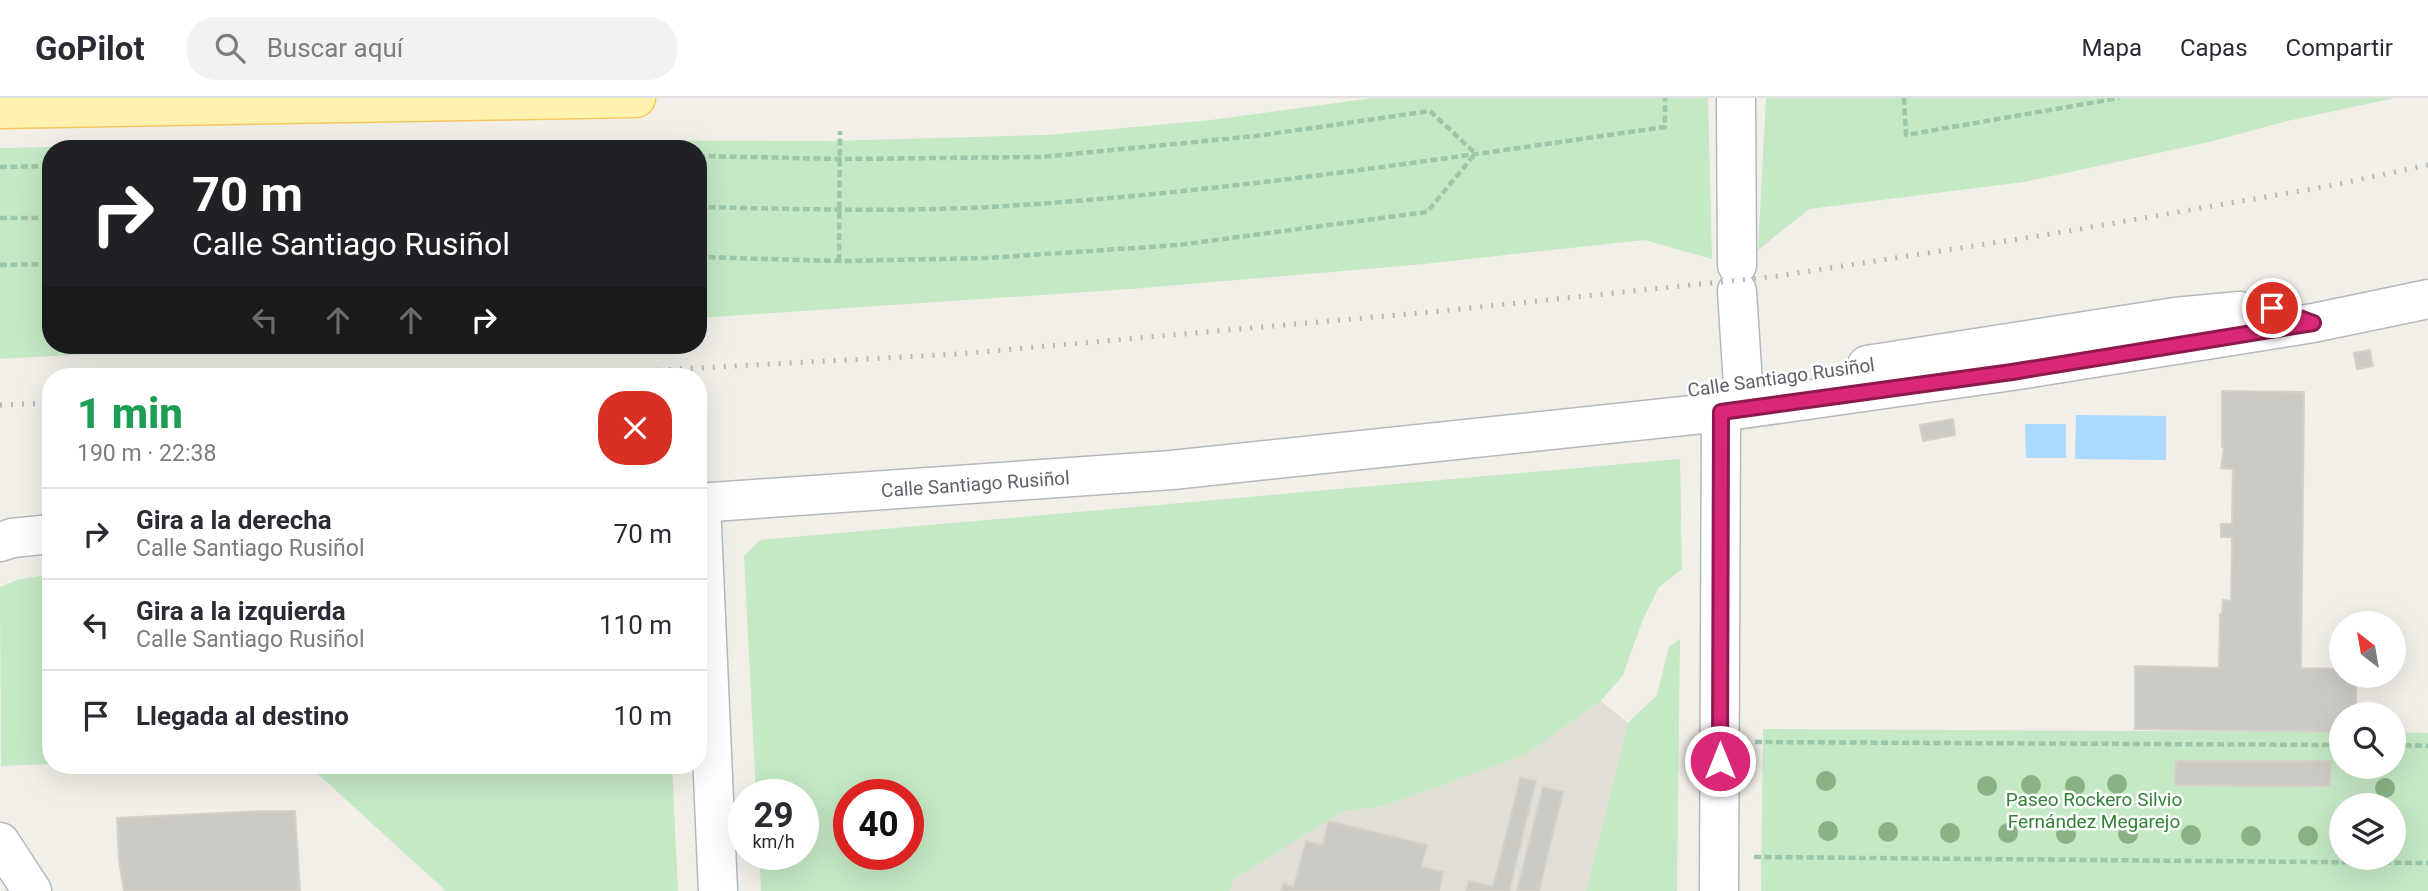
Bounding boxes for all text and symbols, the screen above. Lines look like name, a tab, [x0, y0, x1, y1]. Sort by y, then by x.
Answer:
search box	[187, 17, 677, 80]
text: GoPilot	[35, 29, 145, 68]
icon: search	[211, 29, 249, 67]
text: Buscar aquí	[267, 33, 403, 63]
text: Mapa	[2081, 34, 2142, 62]
text: Capas	[2180, 34, 2248, 62]
text: Compartir	[2286, 34, 2393, 62]
text: 70 m	[192, 166, 303, 223]
icon: right	[77, 168, 168, 259]
text: Calle Santiago Rusiñol	[192, 225, 510, 263]
pin	[2242, 278, 2302, 338]
icon: arrive	[2253, 289, 2291, 327]
icon: left	[246, 301, 284, 339]
icon: ahead	[319, 301, 357, 339]
icon: ahead	[392, 301, 430, 339]
icon: right	[465, 301, 503, 339]
street label: Calle Santiago Rusiñol	[1686, 353, 1876, 402]
text: 1 min	[77, 389, 183, 438]
button: close	[598, 391, 672, 465]
text: 190 m · 22:38	[77, 440, 216, 467]
street label: Calle Santiago Rusiñol	[880, 466, 1070, 502]
text: Gira a la derecha	[136, 505, 332, 535]
icon: right	[77, 515, 115, 553]
text: 70 m	[614, 519, 672, 549]
text: Calle Santiago Rusiñol	[136, 535, 365, 562]
text: Gira a la izquierda	[136, 596, 346, 626]
icon: left	[77, 606, 115, 644]
text: 110 m	[599, 610, 672, 640]
north arrow	[2329, 611, 2406, 688]
map controls	[2329, 611, 2406, 870]
text: Calle Santiago Rusiñol	[136, 626, 365, 653]
icon: arrive	[77, 697, 115, 735]
text: Llegada al destino	[136, 701, 349, 731]
text: 10 m	[614, 701, 672, 731]
button: search	[2329, 702, 2406, 779]
position arrow	[1683, 724, 1757, 798]
speed limit sign: 40	[833, 779, 924, 870]
park label: Paseo Rockero Silvio Fernández Megarejo	[2006, 788, 2182, 833]
button: layers	[2329, 793, 2406, 870]
text: 29	[753, 795, 794, 836]
text: km/h	[752, 831, 795, 852]

